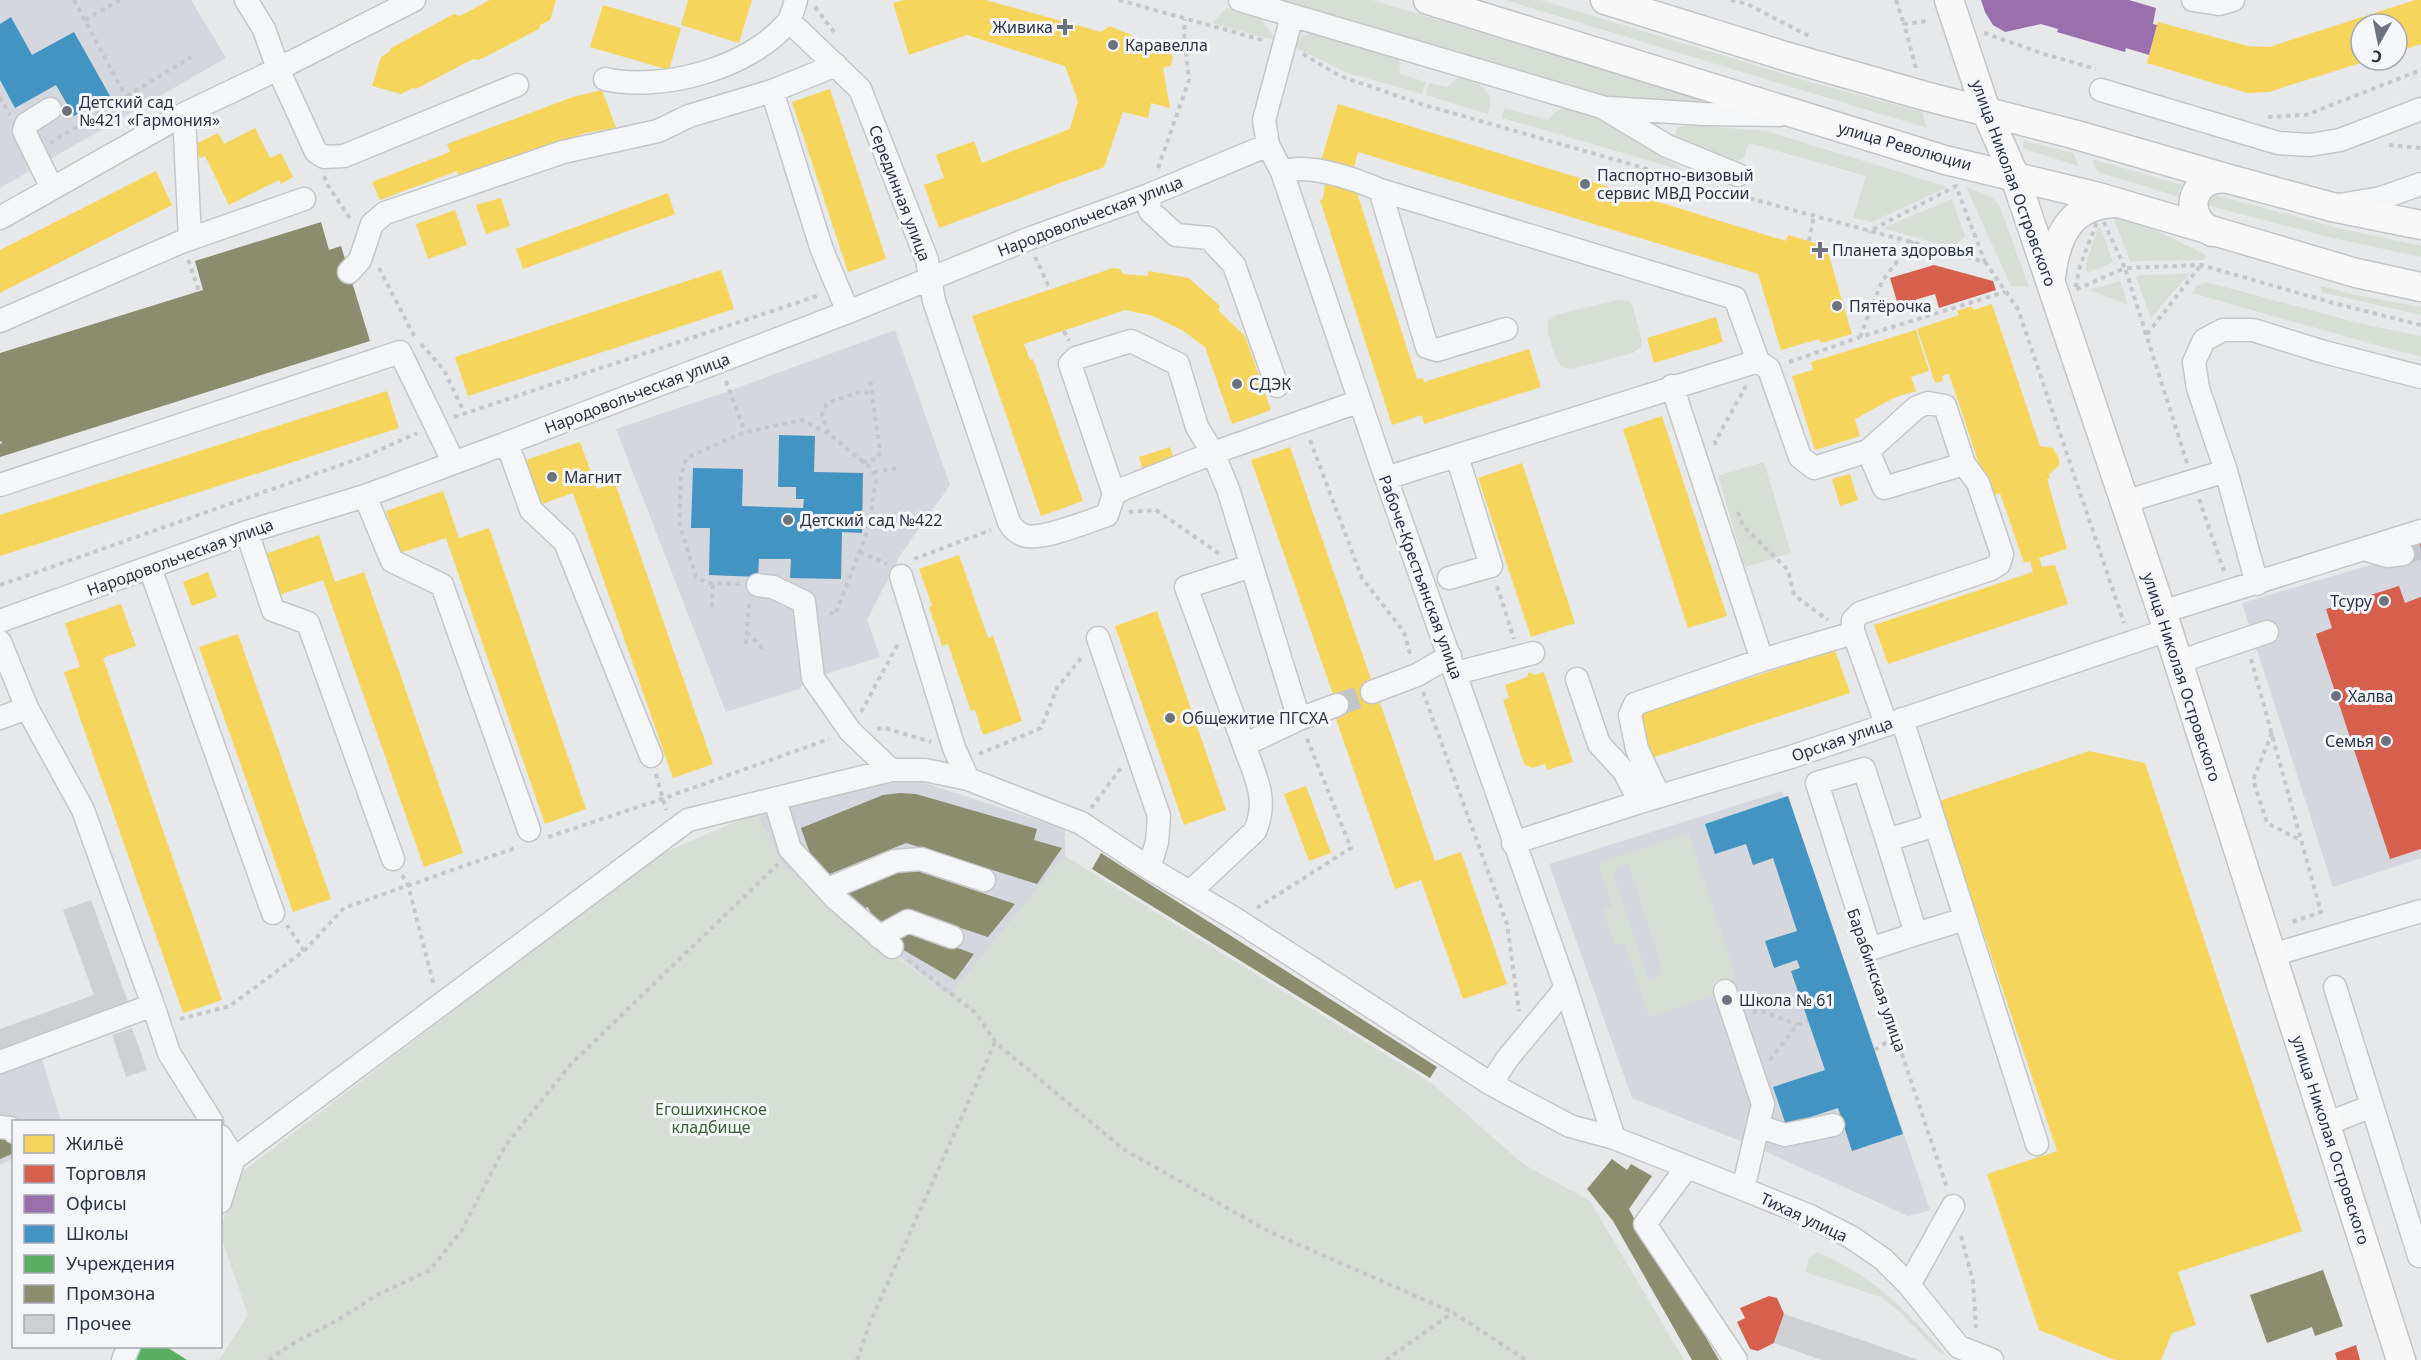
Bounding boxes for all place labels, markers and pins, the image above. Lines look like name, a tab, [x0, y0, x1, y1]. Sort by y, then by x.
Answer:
place label: Живика	[993, 16, 1053, 38]
marker: Живика	[1058, 20, 1072, 34]
place label: Каравелла	[1125, 34, 1208, 56]
marker: Каравелла	[1106, 38, 1120, 52]
place label: Детский сад №421 «Гармония»	[79, 91, 220, 131]
marker: Детский сад №421 «Гармония»	[60, 104, 74, 118]
place label: Паспортно-визовый сервис МВД России	[1597, 164, 1754, 204]
marker: Паспортно-визовый сервис МВД России	[1578, 177, 1592, 191]
place label: Планета здоровья	[1832, 239, 1974, 261]
marker: Планета здоровья	[1813, 243, 1827, 257]
place label: Пятёрочка	[1849, 295, 1932, 317]
marker: Пятёрочка	[1830, 299, 1844, 313]
place label: СДЭК	[1249, 373, 1291, 395]
marker: СДЭК	[1230, 377, 1244, 391]
place label: Магнит	[564, 466, 622, 488]
marker: Магнит	[545, 470, 559, 484]
place label: Детский сад №422	[800, 509, 942, 531]
marker: Детский сад №422	[781, 513, 795, 527]
place label: Тсуру	[2330, 590, 2373, 612]
marker: Тсуру	[2377, 594, 2391, 608]
place label: Халва	[2348, 685, 2393, 707]
marker: Халва	[2329, 689, 2343, 703]
place label: Общежитие ПГСХА	[1182, 707, 1329, 729]
marker: Общежитие ПГСХА	[1163, 711, 1177, 725]
place label: Семья	[2325, 730, 2374, 752]
marker: Семья	[2379, 734, 2393, 748]
place label: Школа № 61	[1739, 989, 1834, 1011]
marker: Школа № 61	[1720, 993, 1734, 1007]

